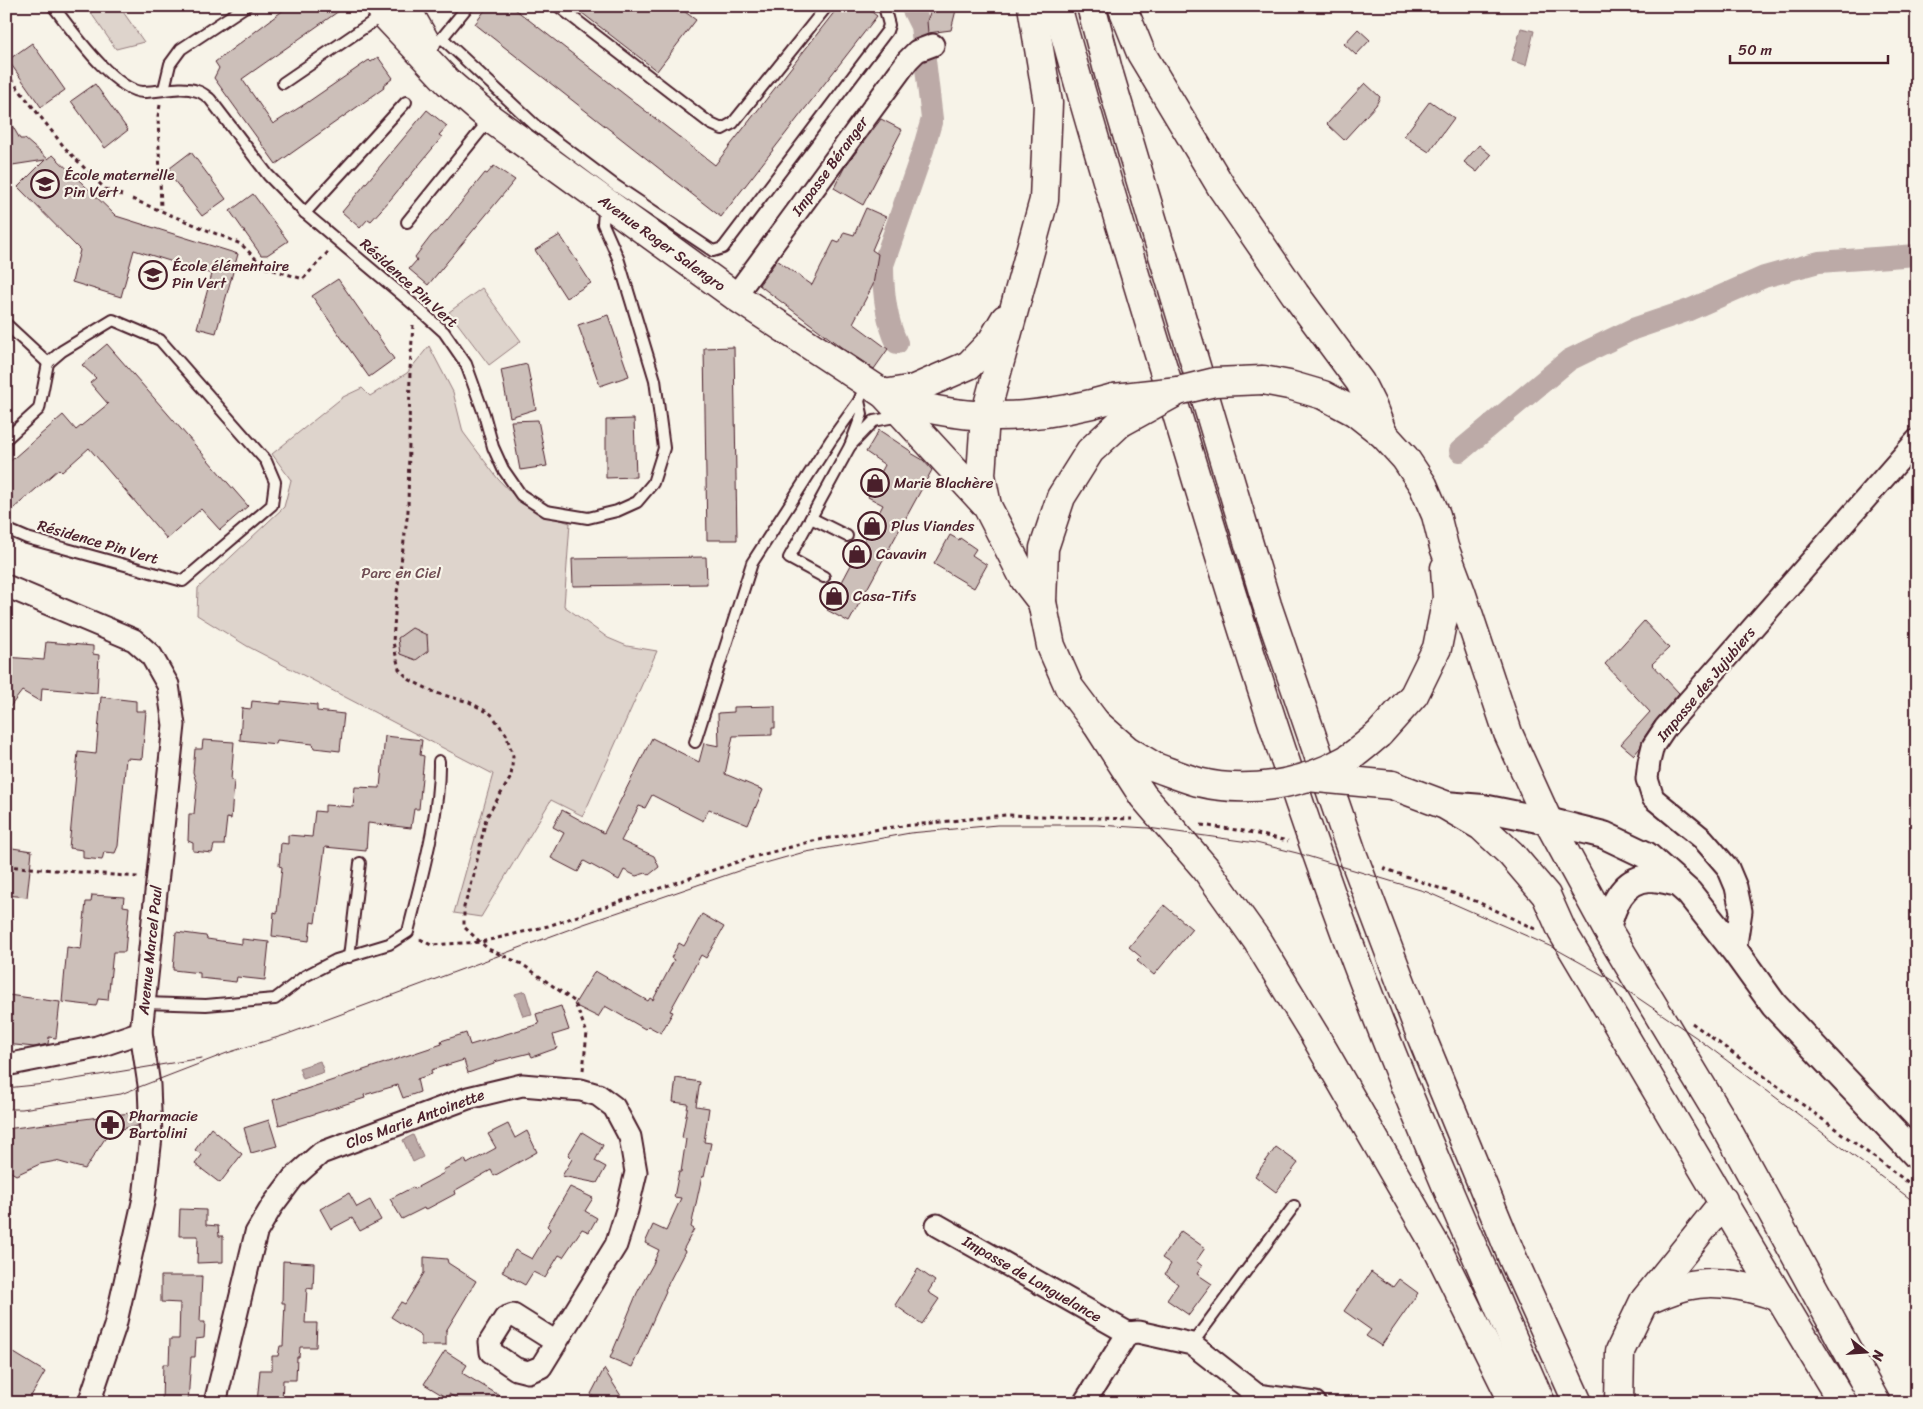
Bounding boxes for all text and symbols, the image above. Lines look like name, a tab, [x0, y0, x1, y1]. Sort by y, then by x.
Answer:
scale bar	[1730, 32, 1888, 64]
text: 50 m	[1738, 37, 1773, 63]
street label: Impasse Béranger	[784, 110, 876, 222]
place label: École maternelle Pin Vert	[64, 162, 174, 205]
school or university icon: École maternelle Pin Vert	[30, 169, 60, 199]
street label: Avenue Roger Salengro	[592, 187, 732, 298]
street label: Résidence Pin Vert	[354, 232, 464, 335]
place label: École élémentaire Pin Vert	[172, 253, 289, 296]
school or university icon: École élémentaire Pin Vert	[138, 260, 168, 290]
shop icon: Marie Blachère	[860, 468, 890, 498]
place label: Marie Blachère	[894, 470, 994, 496]
shop icon: Plus Viandes	[857, 511, 887, 541]
street label: Résidence Pin Vert	[34, 512, 162, 572]
place label: Plus Viandes	[891, 513, 975, 539]
shop icon: Cavavin	[842, 539, 872, 569]
place label: Cavavin	[876, 541, 927, 567]
park label: Parc en Ciel	[361, 560, 441, 586]
shop icon: Casa-Tifs	[819, 581, 849, 611]
place label: Casa-Tifs	[853, 583, 917, 609]
street label: Impasse des Jujubiers	[1649, 621, 1762, 748]
street label: Avenue Marcel Paul	[130, 883, 170, 1017]
street label: Clos Marie Antoinette	[342, 1082, 489, 1156]
place label: Pharmacie Bartolini	[129, 1103, 198, 1146]
pharmacy icon: Pharmacie Bartolini	[95, 1110, 125, 1140]
street label: Impasse de Longuelance	[957, 1228, 1107, 1330]
north arrow	[1840, 1326, 1890, 1376]
text: N	[1864, 1346, 1892, 1364]

